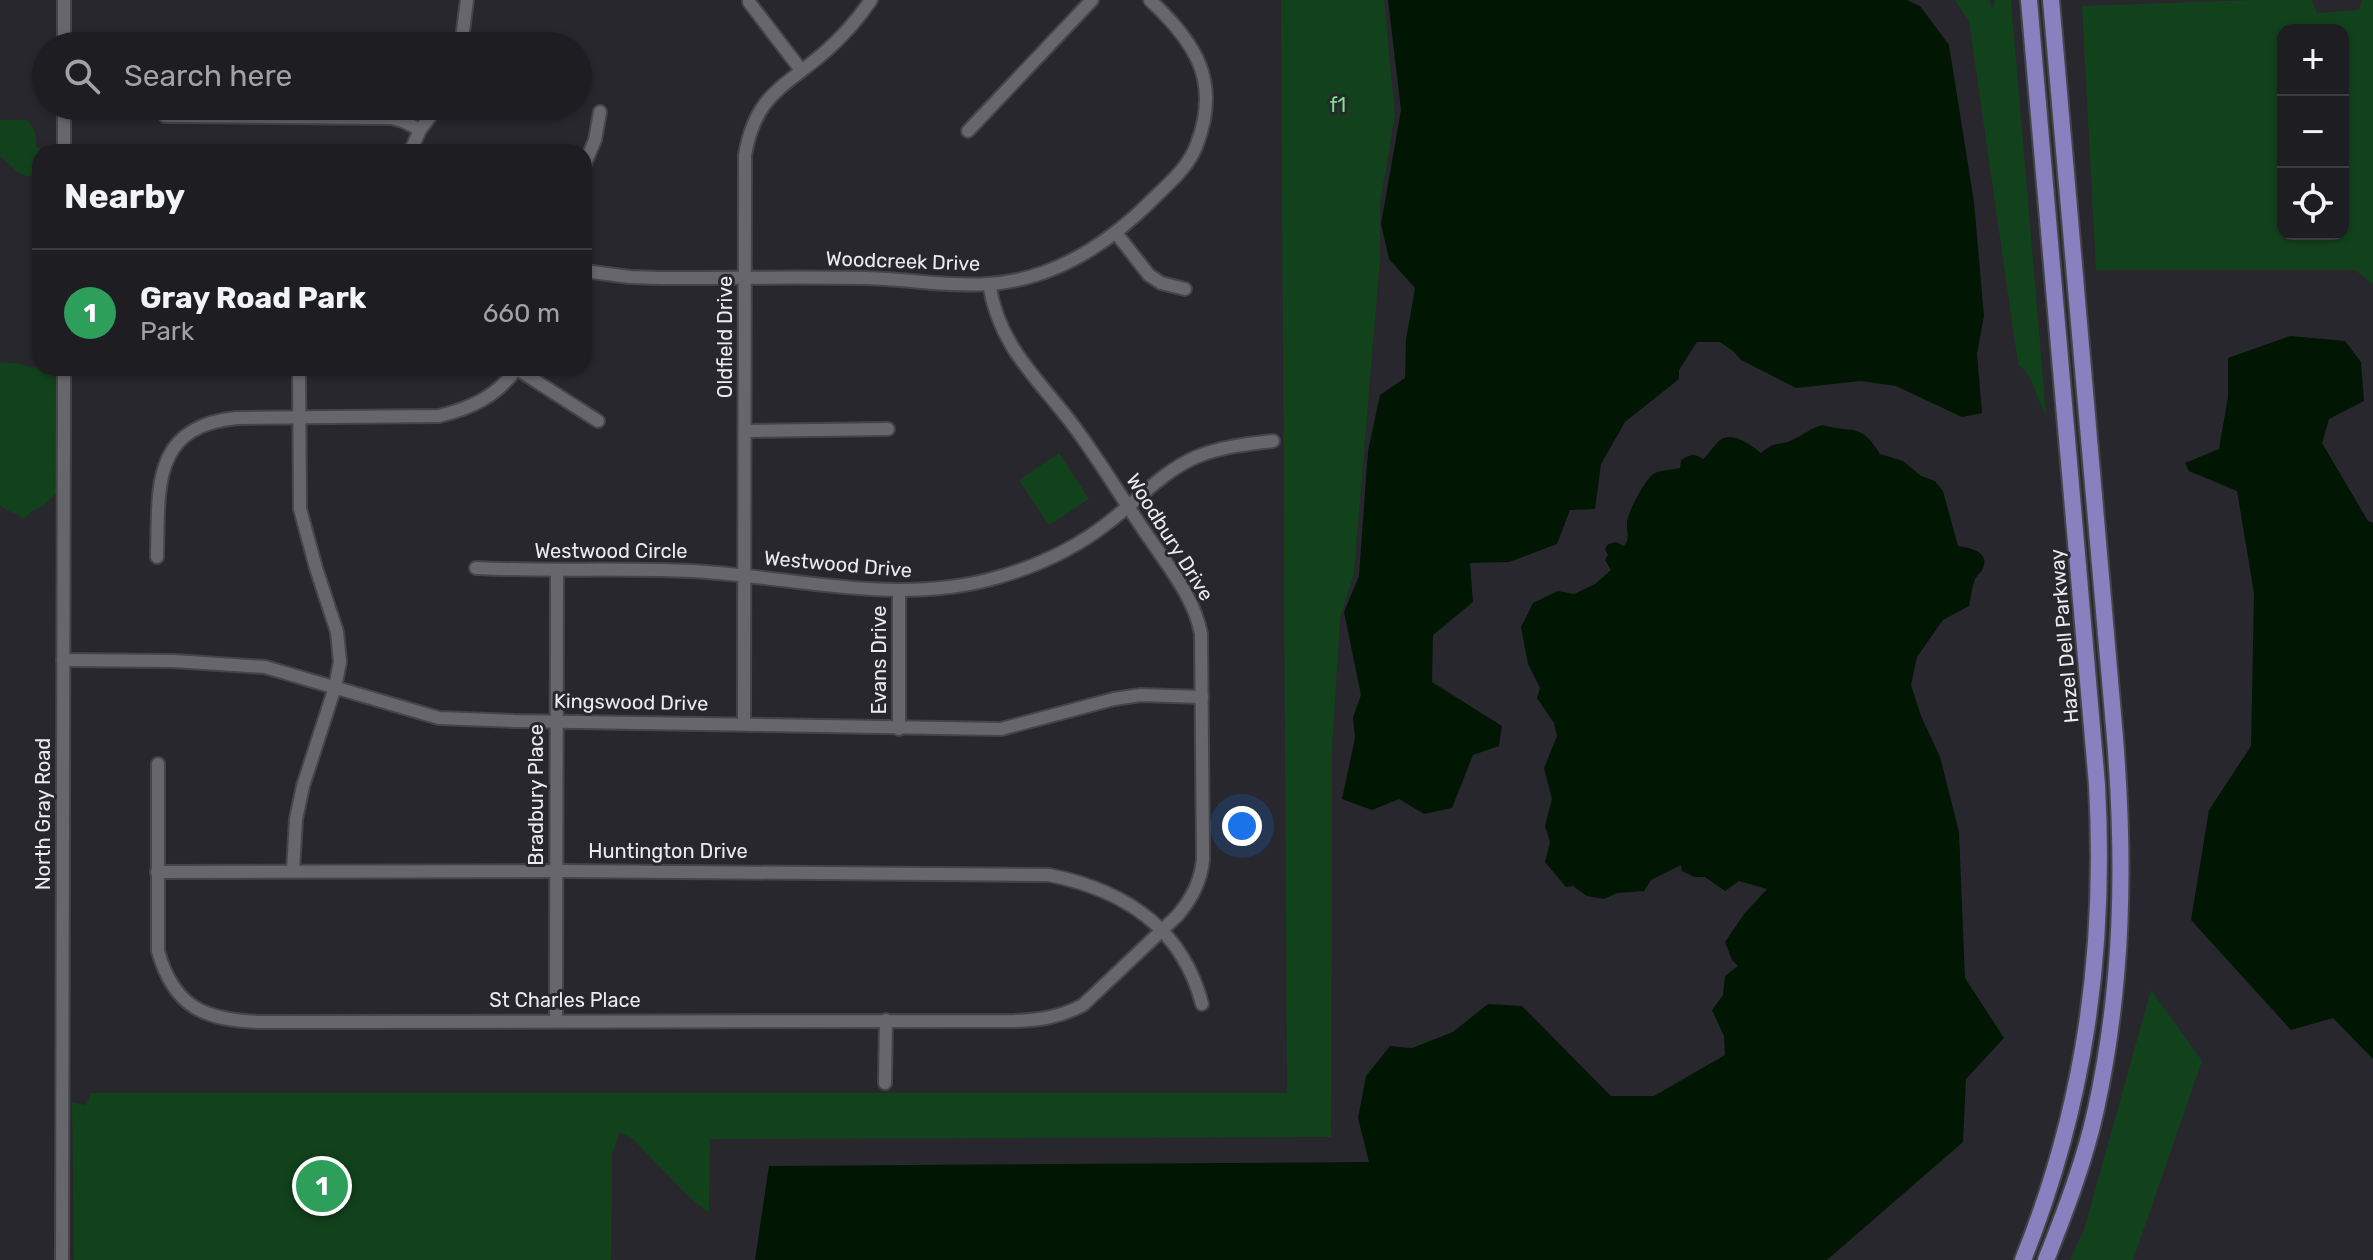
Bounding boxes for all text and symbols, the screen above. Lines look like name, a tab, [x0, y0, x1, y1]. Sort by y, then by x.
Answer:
map controls	[2277, 24, 2349, 240]
button: +	[2277, 24, 2349, 96]
search box	[32, 32, 592, 120]
icon: search	[60, 54, 104, 98]
text: Search here	[124, 58, 292, 94]
park label: f1	[1330, 93, 1346, 117]
button: −	[2277, 96, 2349, 168]
button: locate	[2277, 168, 2349, 240]
text: Nearby	[64, 176, 185, 217]
street label: Woodcreek Drive	[825, 246, 981, 276]
street label: Oldfield Drive	[713, 276, 737, 398]
text: Gray Road Park	[140, 280, 366, 316]
text: 1	[84, 298, 96, 329]
text: 660 m	[483, 298, 560, 329]
text: Park	[140, 316, 194, 347]
street label: Woodbury Drive	[1121, 469, 1219, 605]
street label: Westwood Circle	[535, 539, 688, 563]
street label: Westwood Drive	[763, 546, 913, 582]
street label: Hazel Dell Parkway	[2044, 548, 2084, 724]
street label: Evans Drive	[867, 606, 891, 714]
street label: Kingswood Drive	[554, 689, 708, 715]
street label: Bradbury Place	[524, 724, 548, 866]
street label: North Gray Road	[31, 738, 55, 890]
your location	[1222, 806, 1262, 846]
street label: Huntington Drive	[588, 839, 748, 863]
street label: St Charles Place	[489, 988, 641, 1012]
pin: 1	[296, 1156, 348, 1216]

